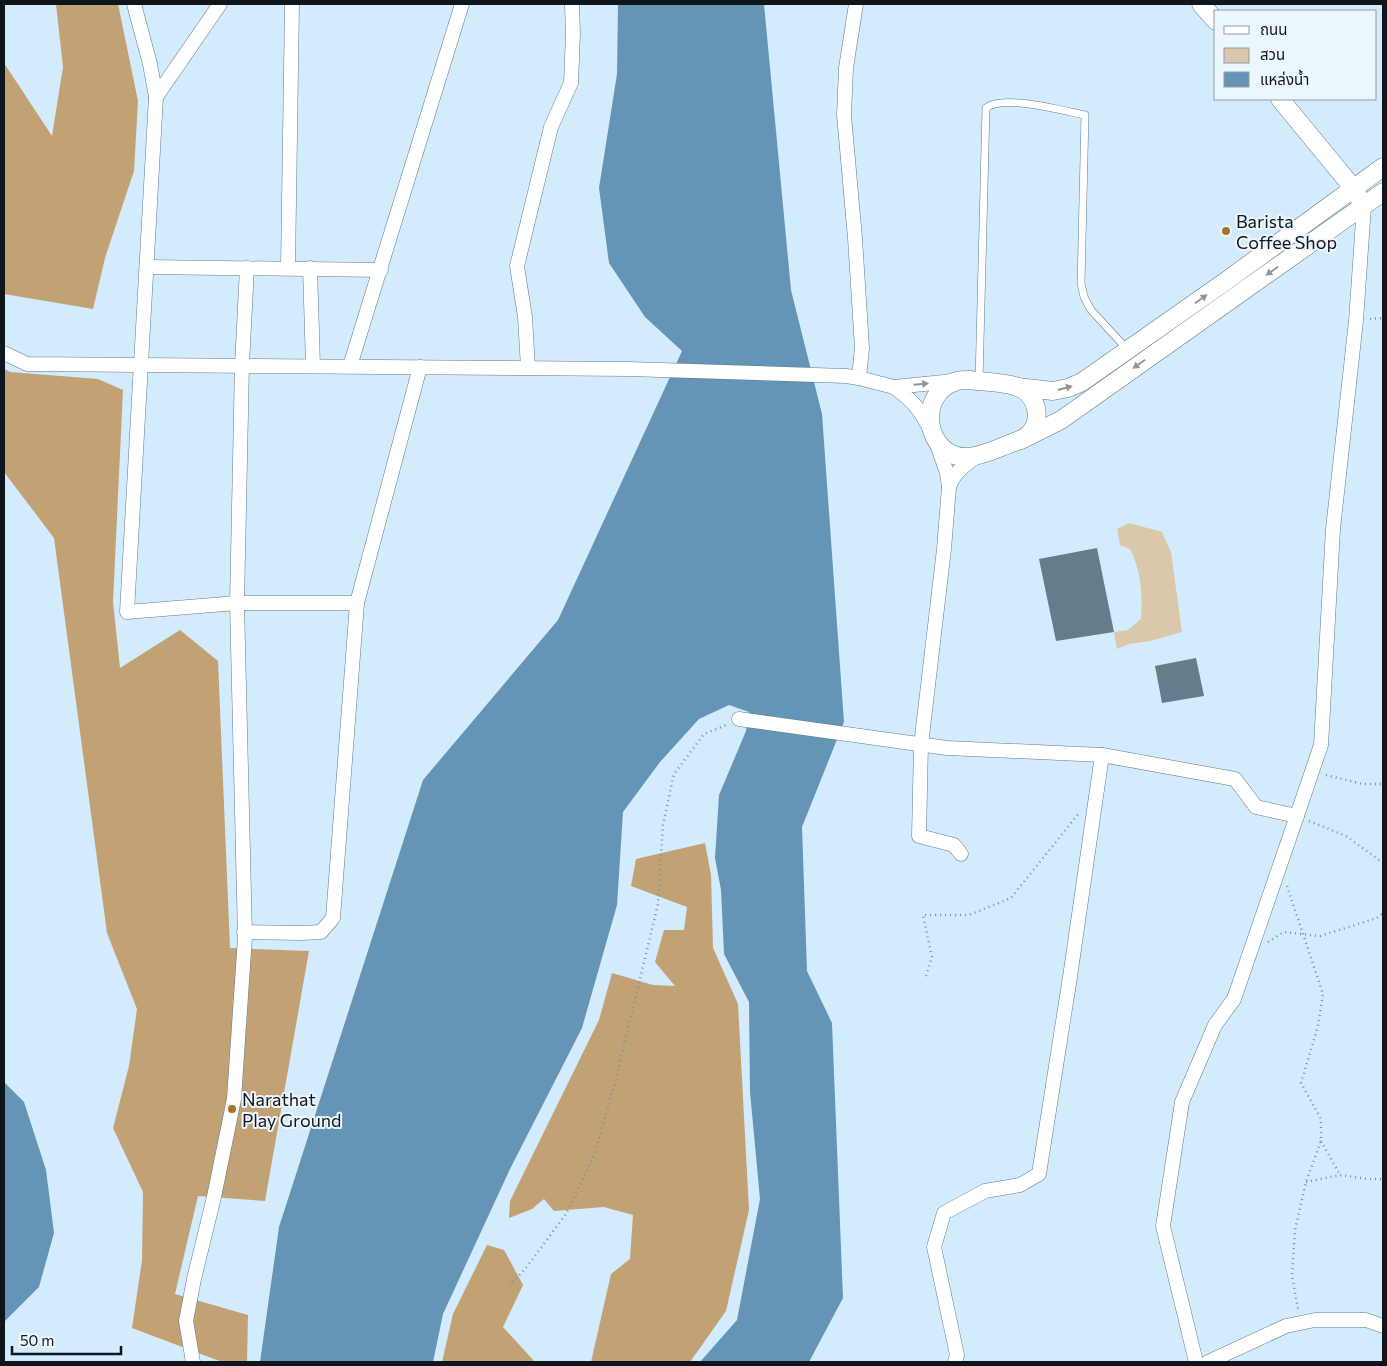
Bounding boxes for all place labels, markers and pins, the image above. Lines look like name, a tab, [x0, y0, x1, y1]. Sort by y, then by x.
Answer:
place label: Barista Coffee Shop	[1236, 210, 1337, 253]
marker: Barista Coffee Shop	[1220, 225, 1232, 237]
place label: Narathat Play Ground	[242, 1088, 341, 1131]
marker: Narathat Play Ground	[226, 1103, 238, 1115]

